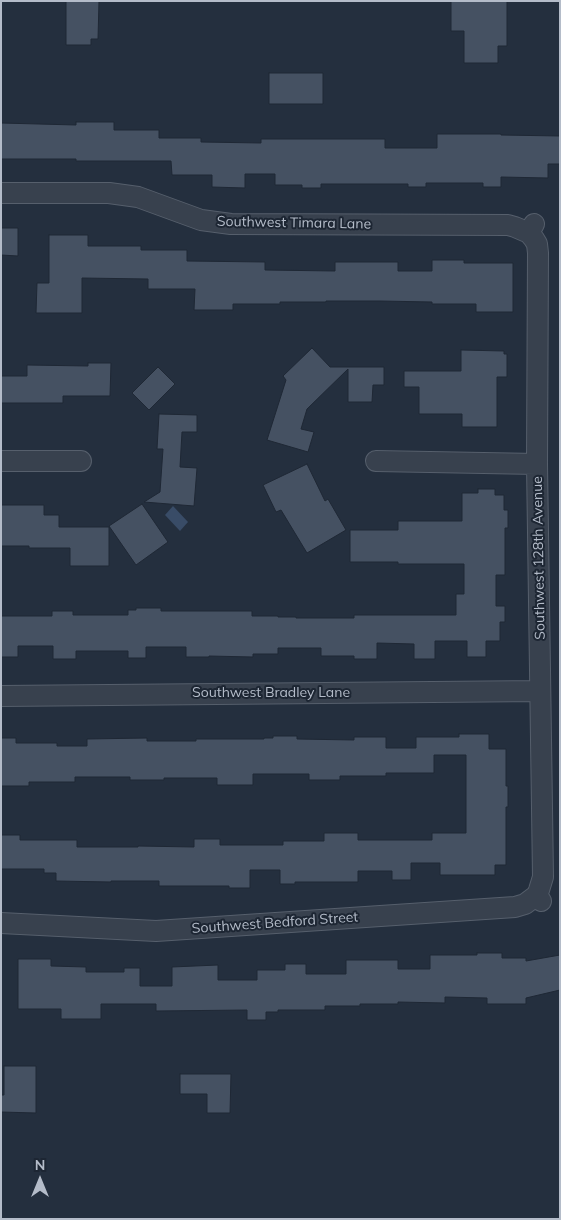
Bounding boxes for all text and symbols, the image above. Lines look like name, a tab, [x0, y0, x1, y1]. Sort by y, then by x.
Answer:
street label: Southwest Timara Lane	[217, 213, 371, 233]
street label: Southwest 128th Avenue	[529, 476, 549, 640]
street label: Southwest Bradley Lane	[192, 685, 350, 701]
street label: Southwest Bedford Street	[191, 909, 359, 937]
north arrow	[15, 1155, 65, 1205]
text: N	[35, 1156, 45, 1174]

